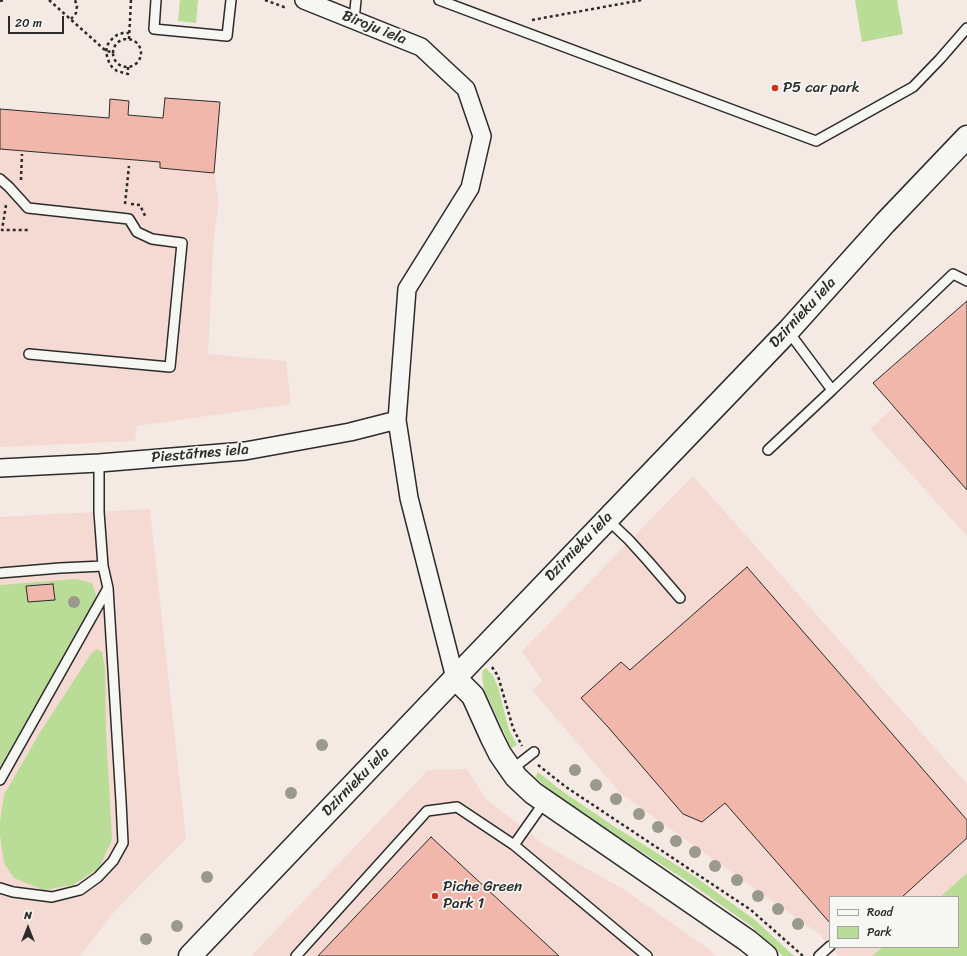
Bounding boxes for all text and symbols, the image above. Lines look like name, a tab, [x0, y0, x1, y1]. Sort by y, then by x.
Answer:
street label: Biroju iela	[339, 7, 409, 49]
scale bar	[10, 8, 66, 34]
text: 20 m	[15, 12, 42, 34]
place label: P5 car park	[783, 79, 860, 97]
marker: P5 car park	[770, 83, 780, 93]
street label: Dzirnieku iela	[766, 274, 840, 352]
street label: Piestātnes iela	[151, 441, 249, 467]
street label: Dzirnieku iela	[541, 509, 617, 585]
street label: Dzirnieku iela	[318, 744, 394, 820]
place label: Piche Green Park 1	[443, 878, 522, 913]
marker: Piche Green Park 1	[430, 891, 440, 901]
legend	[829, 896, 959, 948]
text: Road	[867, 901, 893, 923]
text: N	[24, 906, 32, 925]
north arrow	[8, 908, 48, 948]
text: Park	[867, 921, 892, 943]

